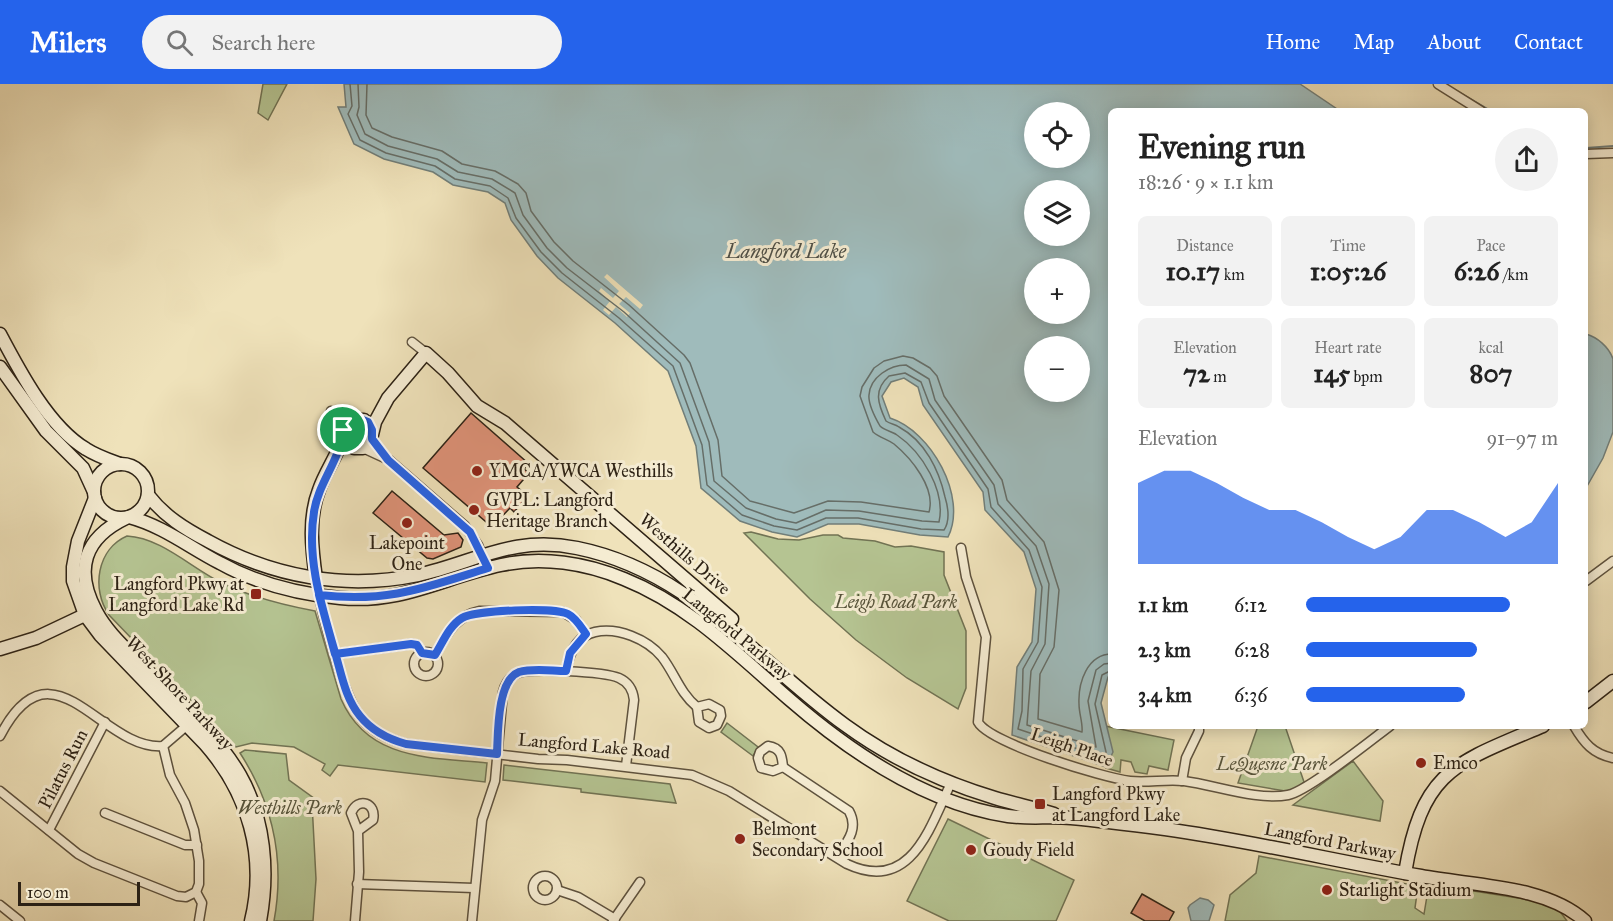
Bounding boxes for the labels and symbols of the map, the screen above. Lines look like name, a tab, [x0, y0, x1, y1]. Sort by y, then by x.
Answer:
water label: Langford Lake	[725, 239, 847, 263]
pin	[317, 404, 368, 455]
place label: YMCA/YWCA Westhills	[489, 460, 673, 482]
marker: YMCA/YWCA Westhills	[470, 464, 484, 478]
place label: GVPL: Langford Heritage Branch	[486, 489, 614, 533]
marker: GVPL: Langford Heritage Branch	[467, 503, 481, 517]
street label: Westhills Drive	[635, 508, 735, 600]
marker: Lakepoint One	[400, 516, 414, 530]
place label: Lakepoint One	[369, 532, 446, 575]
place label: Langford Pkwy at Langford Lake Rd	[108, 573, 245, 617]
street label: Langford Parkway	[677, 583, 796, 686]
marker: Langford Pkwy at Langford Lake Rd	[249, 587, 263, 601]
park label: Leigh Road Park	[834, 591, 957, 613]
street label: West Shore Parkway	[121, 631, 239, 755]
street label: Leigh Place	[1027, 723, 1116, 772]
street label: Pilatus Run	[34, 725, 92, 812]
street label: Langford Lake Road	[517, 728, 671, 765]
place label: Emco	[1433, 752, 1478, 774]
park label: LeQuesne Park	[1216, 753, 1327, 775]
marker: Emco	[1414, 756, 1428, 770]
place label: Langford Pkwy at Langford Lake	[1052, 783, 1180, 827]
park label: Westhills Park	[238, 797, 342, 819]
marker: Langford Pkwy at Langford Lake	[1033, 797, 1047, 811]
street label: Langford Parkway	[1262, 817, 1398, 866]
place label: Belmont Secondary School	[752, 818, 883, 861]
marker: Belmont Secondary School	[733, 832, 747, 846]
place label: Goudy Field	[983, 839, 1074, 861]
marker: Goudy Field	[964, 843, 978, 857]
scale bar	[18, 879, 140, 906]
place label: Starlight Stadium	[1339, 879, 1471, 902]
marker: Starlight Stadium	[1320, 883, 1334, 897]

